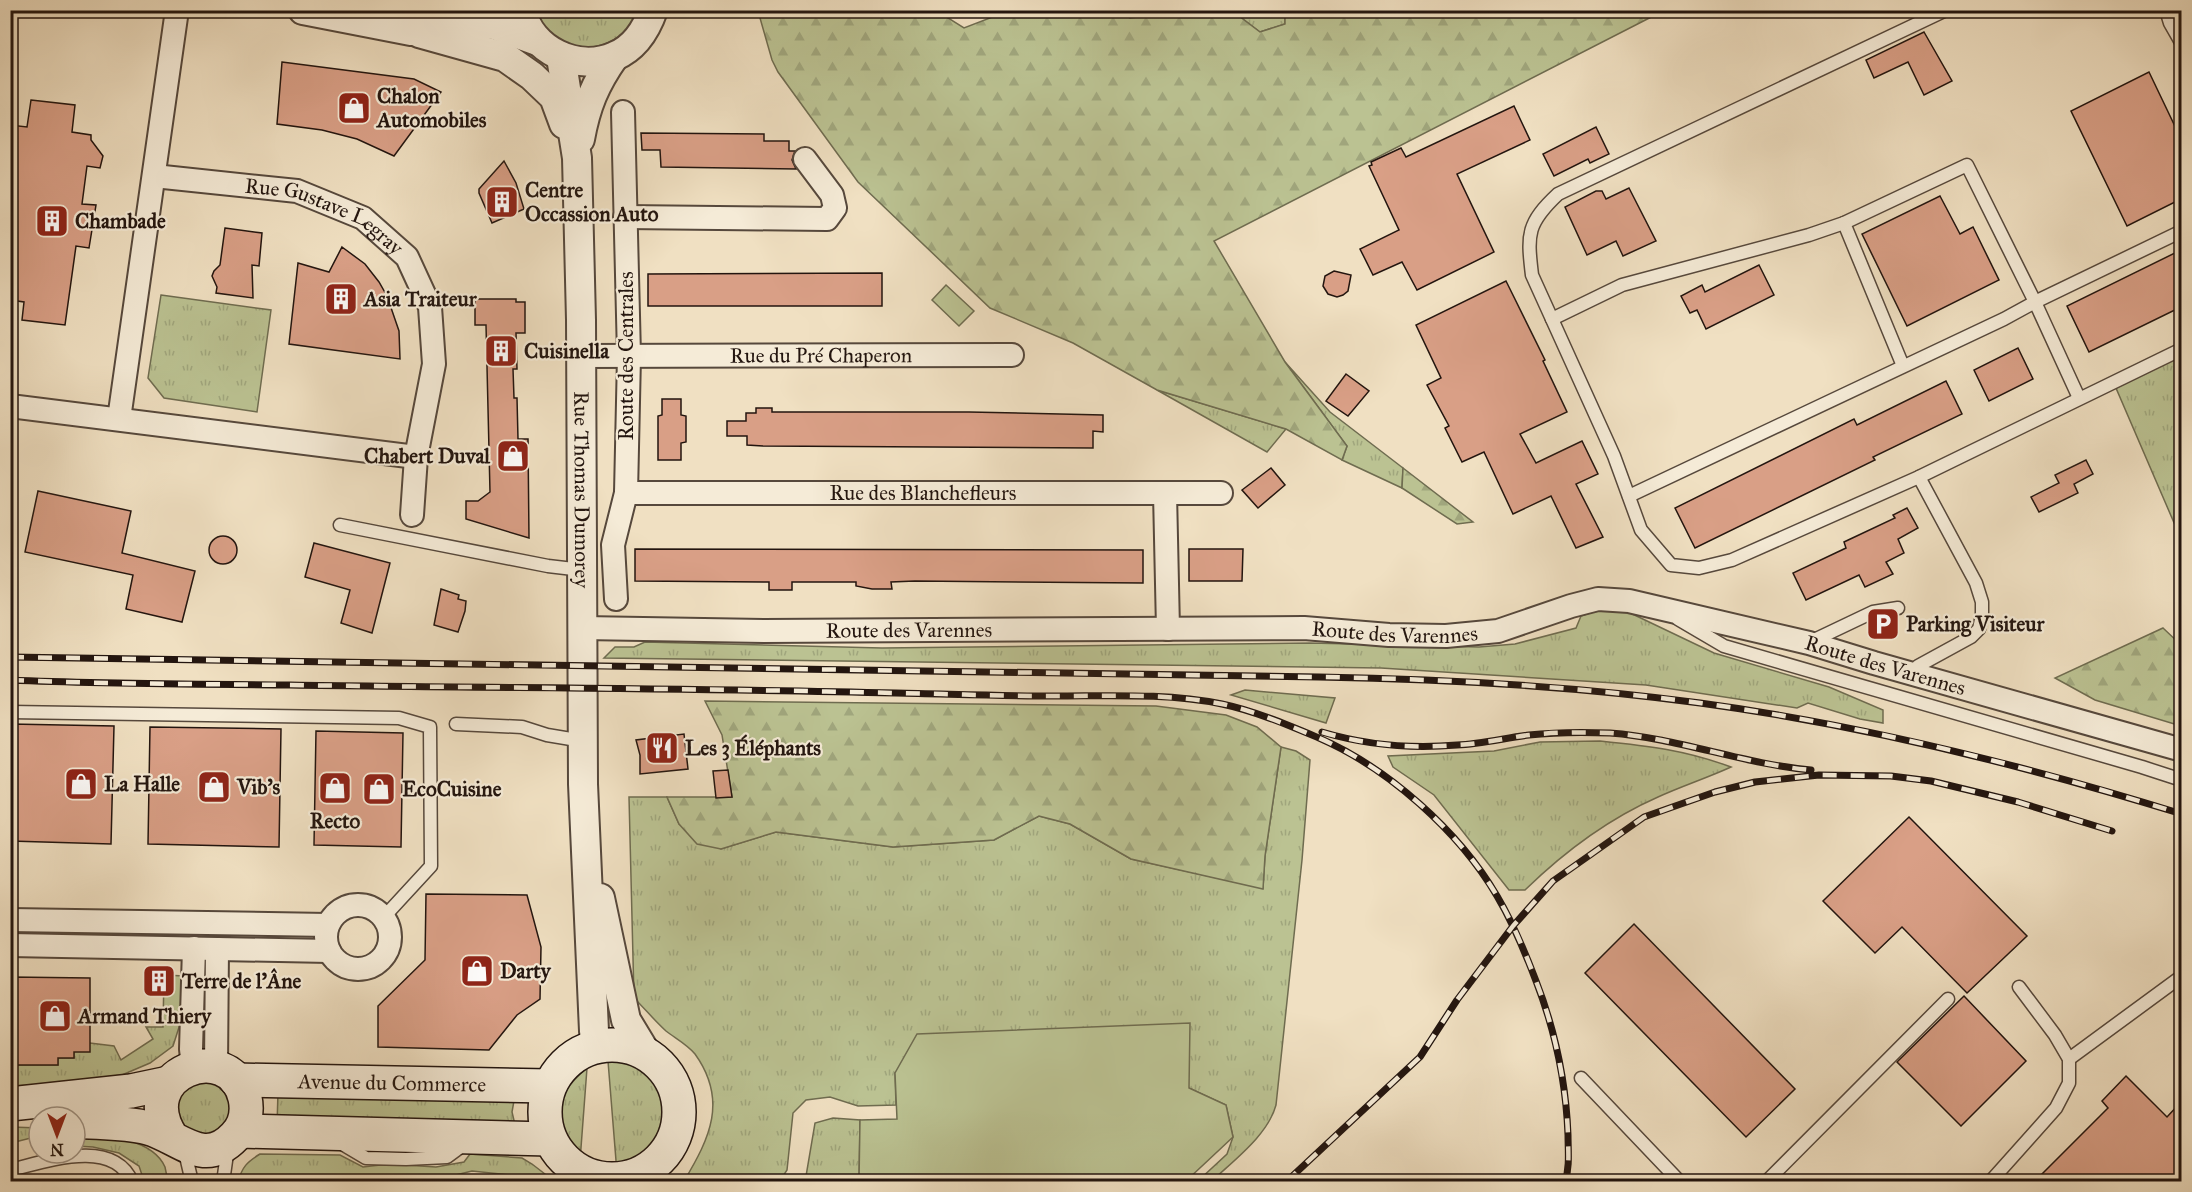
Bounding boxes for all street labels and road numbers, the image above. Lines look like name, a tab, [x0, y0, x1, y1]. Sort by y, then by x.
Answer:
street label: Rue Gustave Legray	[244, 173, 409, 261]
street label: Route des Centrales	[613, 271, 639, 441]
street label: Rue du Pré Chaperon	[730, 342, 912, 369]
street label: Rue Thomas Dumorey	[568, 391, 595, 589]
street label: Rue des Blanchefleurs	[830, 480, 1017, 506]
street label: Route des Varennes	[1311, 616, 1479, 649]
street label: Route des Varennes	[826, 617, 992, 644]
street label: Route des Varennes	[1802, 629, 1969, 701]
street label: Avenue du Commerce	[297, 1068, 487, 1098]

